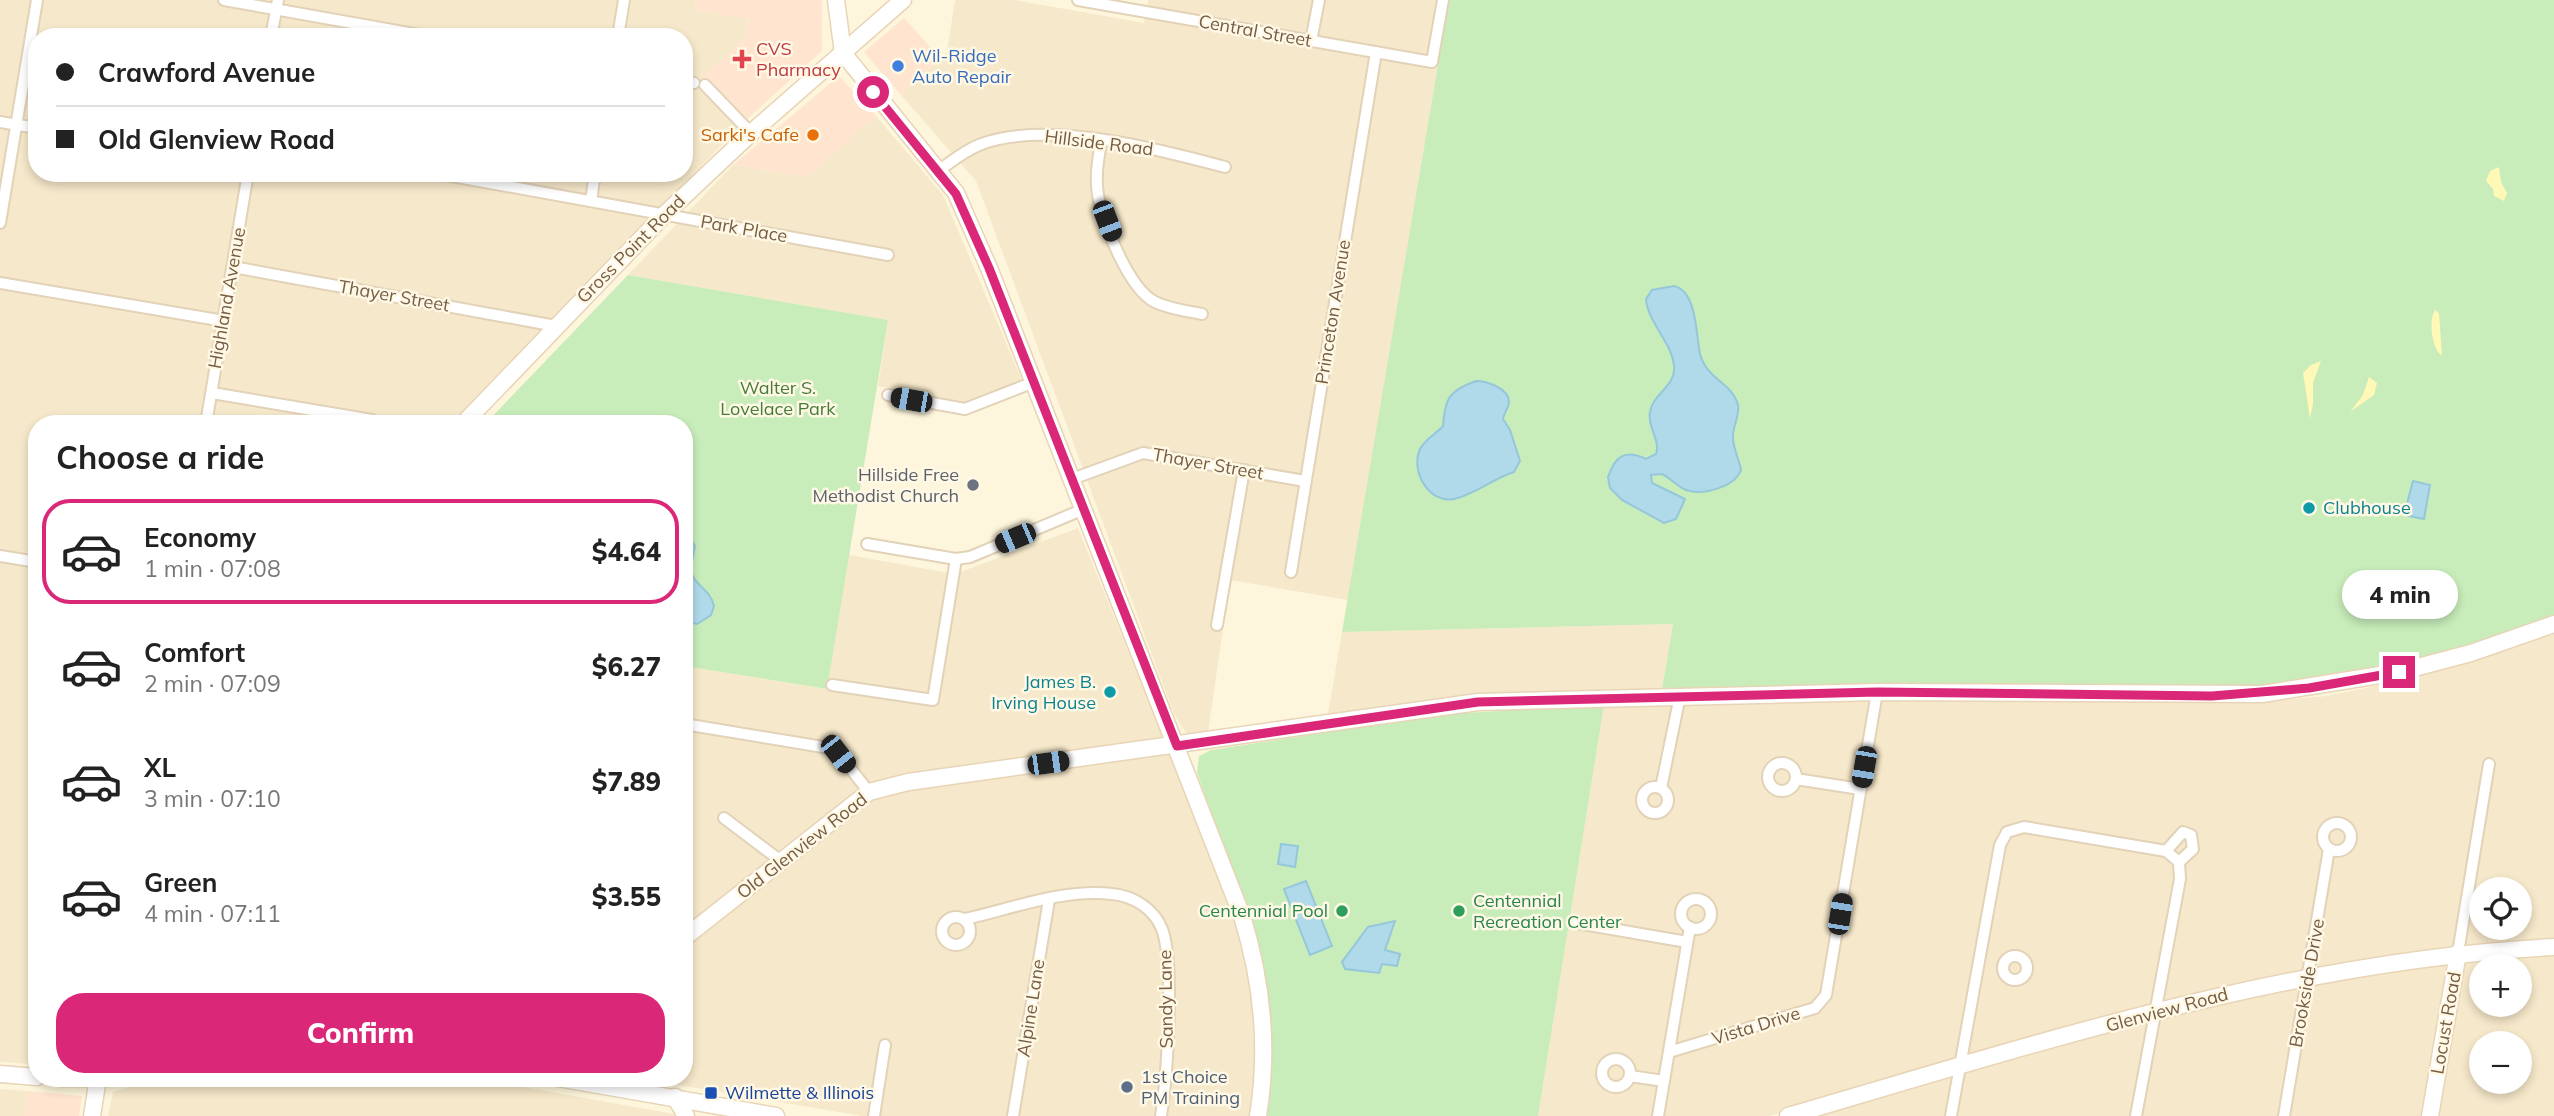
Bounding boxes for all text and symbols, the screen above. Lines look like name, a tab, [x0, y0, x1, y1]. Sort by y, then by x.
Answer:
street label: Central Street	[1197, 9, 1313, 52]
place label: CVS Pharmacy	[756, 37, 841, 81]
place label: Wil-Ridge Auto Repair	[912, 44, 1012, 88]
marker: CVS Pharmacy	[734, 51, 750, 67]
text: Crawford Avenue	[98, 56, 315, 89]
marker: Wil-Ridge Auto Repair	[890, 58, 906, 74]
route start	[857, 76, 889, 108]
text: Old Glenview Road	[98, 123, 335, 156]
place label: Sarki's Cafe	[701, 123, 799, 146]
street label: Hillside Road	[1043, 124, 1155, 161]
marker: Sarki's Cafe	[805, 127, 821, 143]
street label: Gross Point Road	[572, 190, 690, 308]
car	[1090, 198, 1125, 244]
street label: Park Place	[699, 210, 789, 247]
street label: Highland Avenue	[203, 225, 250, 370]
street label: Princeton Avenue	[1310, 238, 1355, 386]
street label: Thayer Street	[337, 274, 451, 317]
park label: Walter S. Lovelace Park	[720, 376, 836, 420]
car	[889, 386, 934, 414]
text: Choose a ride	[56, 437, 264, 477]
street label: Thayer Street	[1151, 442, 1265, 485]
place label: Hillside Free Methodist Church	[813, 463, 959, 507]
marker: Hillside Free Methodist Church	[965, 477, 981, 493]
place label: Clubhouse	[2323, 496, 2411, 519]
marker: Clubhouse	[2301, 500, 2317, 516]
icon: car	[60, 520, 123, 583]
car	[992, 520, 1039, 556]
text: Economy	[144, 521, 256, 554]
text: $4.64	[592, 535, 661, 568]
text: 1 min · 07:08	[144, 554, 281, 583]
callout: 4 min	[2341, 570, 2457, 620]
text: 4 min	[2369, 580, 2431, 609]
icon: car	[60, 635, 123, 698]
text: Comfort	[144, 636, 245, 669]
text: $6.27	[592, 650, 661, 683]
route end	[2383, 656, 2415, 688]
text: 2 min · 07:09	[144, 669, 281, 698]
place label: James B. Irving House	[991, 670, 1096, 714]
marker: James B. Irving House	[1102, 684, 1118, 700]
car	[817, 731, 860, 777]
car	[1851, 744, 1878, 790]
icon: car	[60, 750, 123, 813]
car	[1026, 750, 1071, 776]
text: XL	[144, 751, 176, 784]
text: $7.89	[592, 765, 661, 798]
text: 3 min · 07:10	[144, 784, 281, 813]
street label: Old Glenview Road	[732, 787, 872, 904]
icon: car	[60, 865, 123, 928]
text: Green	[144, 866, 217, 899]
map controls	[2469, 877, 2532, 1094]
button: locate	[2469, 877, 2532, 940]
text: $3.55	[592, 880, 661, 913]
place label: Centennial Recreation Center	[1473, 889, 1622, 933]
car	[1827, 892, 1854, 936]
text: 4 min · 07:11	[144, 899, 281, 928]
place label: Centennial Pool	[1199, 899, 1328, 922]
marker: Centennial Pool	[1334, 903, 1350, 919]
marker: Centennial Recreation Center	[1451, 903, 1467, 919]
street label: Brookside Drive	[2284, 917, 2329, 1049]
street label: Sandy Lane	[1153, 950, 1178, 1048]
button: +	[2469, 954, 2532, 1017]
street label: Alpine Lane	[1011, 957, 1050, 1058]
street label: Locust Road	[2425, 970, 2466, 1076]
street label: Glenview Road	[2103, 982, 2231, 1037]
button: Confirm	[56, 993, 665, 1073]
street label: Vista Drive	[1709, 1001, 1803, 1050]
button: −	[2469, 1031, 2532, 1094]
place label: 1st Choice PM Training	[1141, 1065, 1240, 1109]
marker: 1st Choice PM Training	[1119, 1079, 1135, 1095]
place label: Wilmette & Illinois	[725, 1081, 874, 1104]
marker: Wilmette & Illinois	[703, 1085, 719, 1101]

